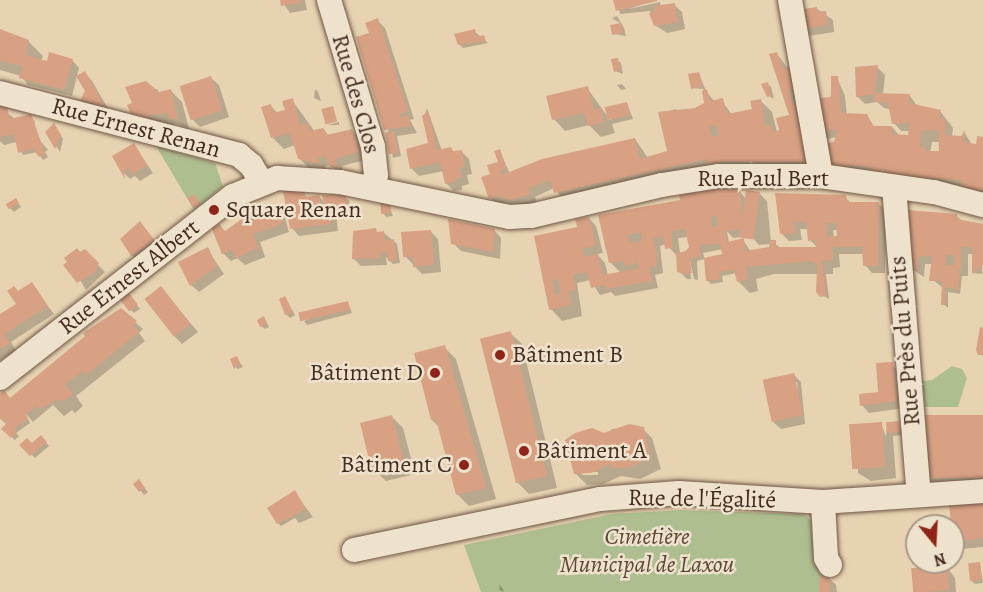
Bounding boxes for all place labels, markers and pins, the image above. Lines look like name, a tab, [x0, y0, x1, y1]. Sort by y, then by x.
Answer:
place label: Square Renan	[226, 196, 361, 224]
marker: Square Renan	[207, 203, 221, 217]
place label: Bâtiment B	[512, 341, 623, 369]
marker: Bâtiment B	[493, 348, 507, 362]
place label: Bâtiment D	[309, 359, 423, 387]
marker: Bâtiment D	[428, 366, 442, 380]
place label: Bâtiment A	[536, 437, 647, 465]
marker: Bâtiment A	[517, 444, 531, 458]
place label: Bâtiment C	[340, 451, 452, 479]
marker: Bâtiment C	[457, 458, 471, 472]

